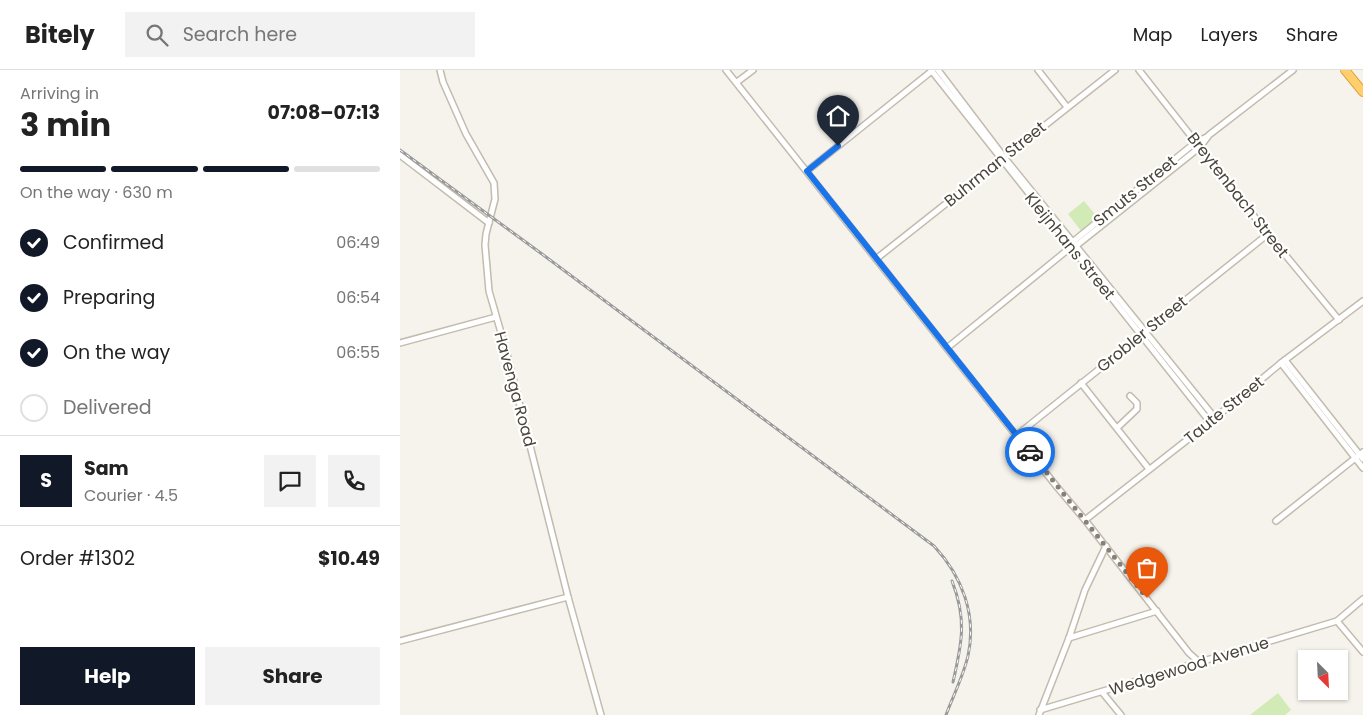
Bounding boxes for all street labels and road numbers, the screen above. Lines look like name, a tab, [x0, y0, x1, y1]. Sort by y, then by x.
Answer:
street label: Buhrman Street	[939, 116, 1051, 212]
street label: Breytenbach Street	[1182, 127, 1294, 263]
street label: Smuts Street	[1088, 150, 1182, 232]
street label: Kleijnhans Street	[1019, 187, 1121, 305]
street label: Grobler Street	[1092, 290, 1192, 378]
street label: Havenga Road	[489, 329, 541, 449]
street label: Taute Street	[1179, 371, 1269, 449]
street label: Wedgewood Avenue	[1106, 631, 1272, 701]

